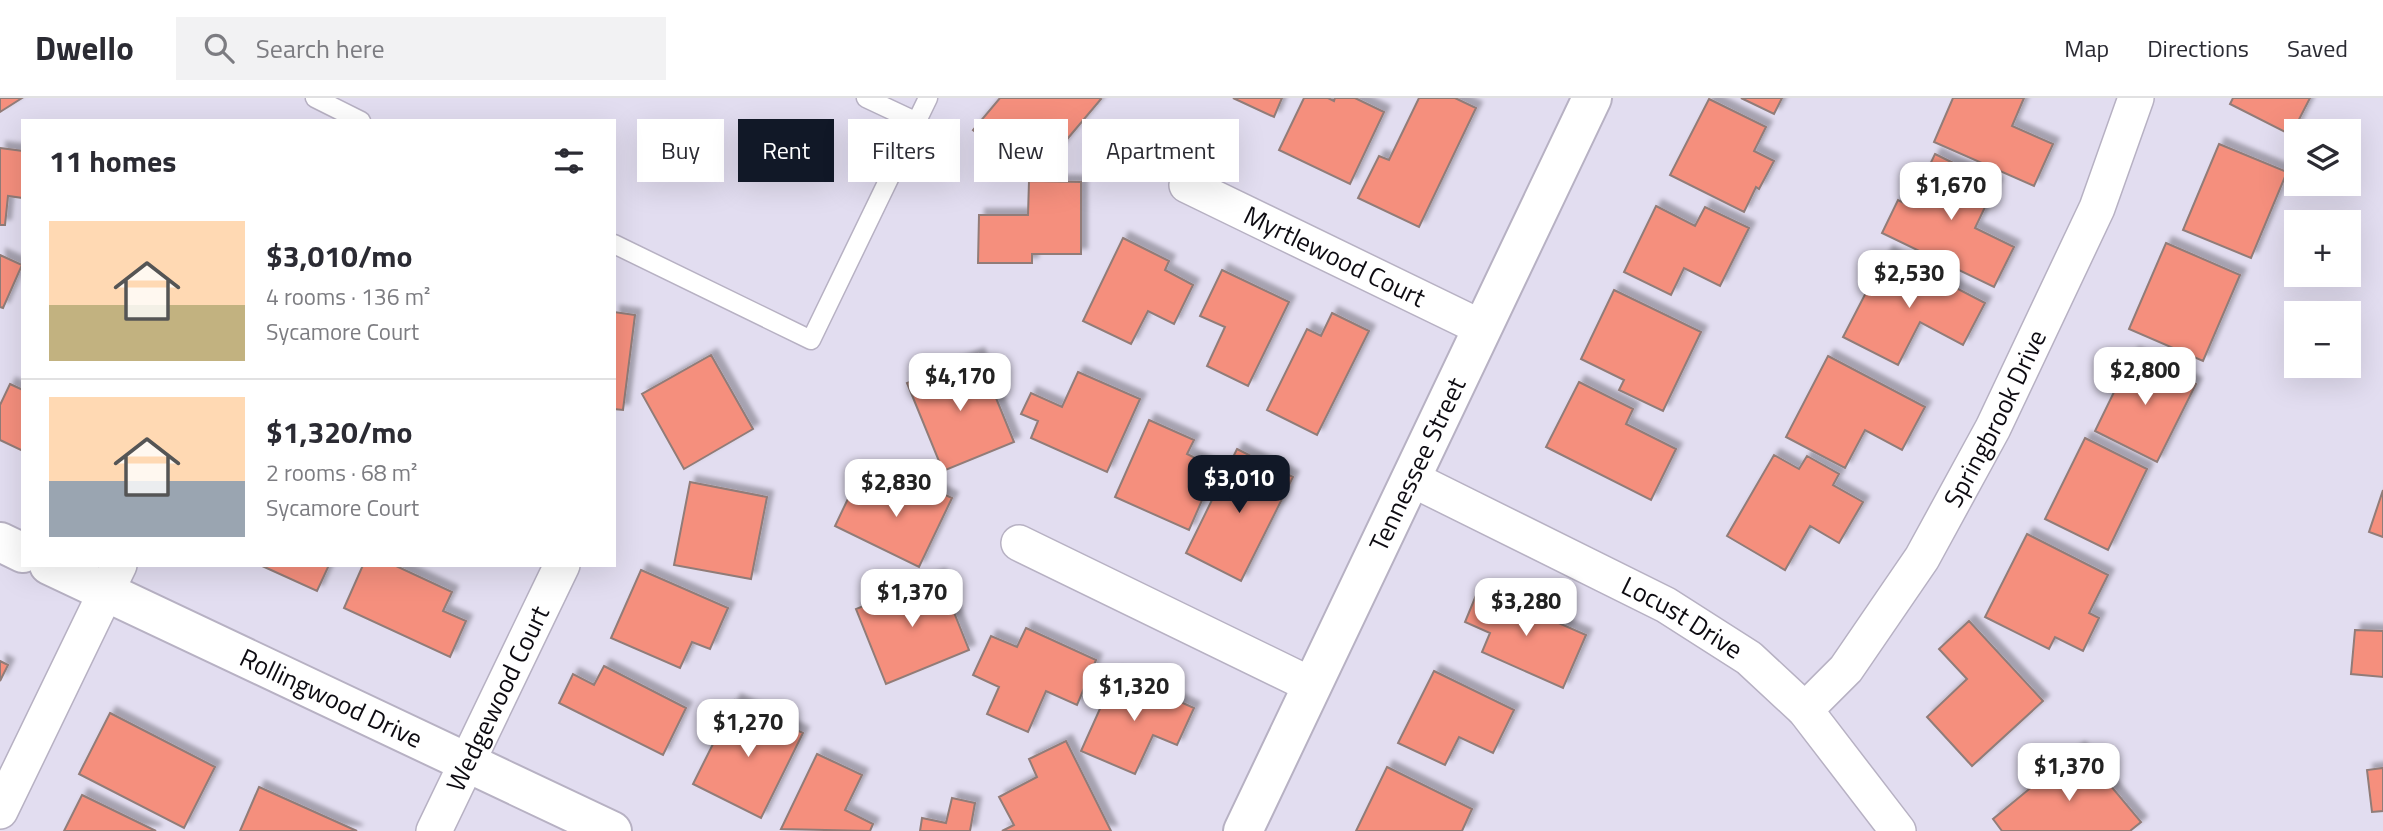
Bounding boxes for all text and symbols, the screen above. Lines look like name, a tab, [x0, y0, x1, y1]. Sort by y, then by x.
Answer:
search box	[176, 17, 666, 80]
text: Dwello	[35, 23, 134, 73]
icon: search	[200, 29, 238, 67]
text: Search here	[256, 29, 385, 68]
text: Map	[2064, 30, 2109, 66]
text: Directions	[2147, 30, 2249, 66]
text: Saved	[2287, 30, 2348, 66]
chip: Buy	[637, 119, 724, 182]
chip: Rent	[738, 119, 834, 182]
chip: Filters	[848, 119, 960, 182]
chip: New	[974, 119, 1068, 182]
chip: Apartment	[1082, 119, 1239, 182]
map controls	[2284, 119, 2361, 378]
button: layers	[2284, 119, 2361, 196]
text: 11 homes	[49, 138, 176, 184]
icon: filters	[550, 142, 588, 180]
pin: $1,670	[1894, 162, 2008, 222]
text: $1,670	[1916, 167, 1986, 202]
street label: Myrtlewood Court	[1237, 195, 1432, 317]
button: +	[2284, 210, 2361, 287]
text: $3,010/mo	[266, 233, 412, 279]
icon: home	[105, 249, 189, 333]
pin: $2,530	[1852, 250, 1966, 310]
text: $2,530	[1874, 255, 1944, 290]
text: 4 rooms · 136 m²	[266, 279, 430, 314]
button: −	[2284, 301, 2361, 378]
text: Sycamore Court	[266, 314, 419, 349]
street label: Springbrook Drive	[1933, 323, 2056, 514]
pin: $2,800	[2088, 348, 2202, 407]
text: $2,800	[2110, 352, 2180, 387]
pin: $4,170	[903, 354, 1017, 413]
text: $4,170	[925, 358, 995, 393]
street label: Tennessee Street	[1359, 371, 1475, 558]
text: $1,320/mo	[266, 409, 412, 455]
icon: home	[105, 425, 189, 509]
text: 2 rooms · 68 m²	[266, 455, 417, 490]
pin: $3,010	[1182, 456, 1296, 515]
pin: $2,830	[839, 460, 953, 519]
text: $3,010	[1204, 460, 1274, 495]
text: $2,830	[861, 464, 931, 499]
text: Sycamore Court	[266, 490, 419, 525]
street label: Locust Drive	[1615, 566, 1751, 668]
pin: $1,370	[855, 570, 969, 629]
text: $1,370	[877, 574, 947, 609]
pin: $3,280	[1469, 578, 1583, 638]
text: $3,280	[1491, 583, 1561, 618]
street label: Wedgewood Court	[436, 599, 559, 798]
street label: Rollingwood Drive	[233, 638, 429, 758]
pin: $1,320	[1077, 664, 1191, 723]
text: $1,320	[1099, 668, 1169, 703]
pin: $1,270	[691, 700, 805, 759]
text: $1,270	[713, 704, 783, 739]
pin: $1,370	[2012, 744, 2126, 803]
text: $1,370	[2034, 748, 2104, 783]

